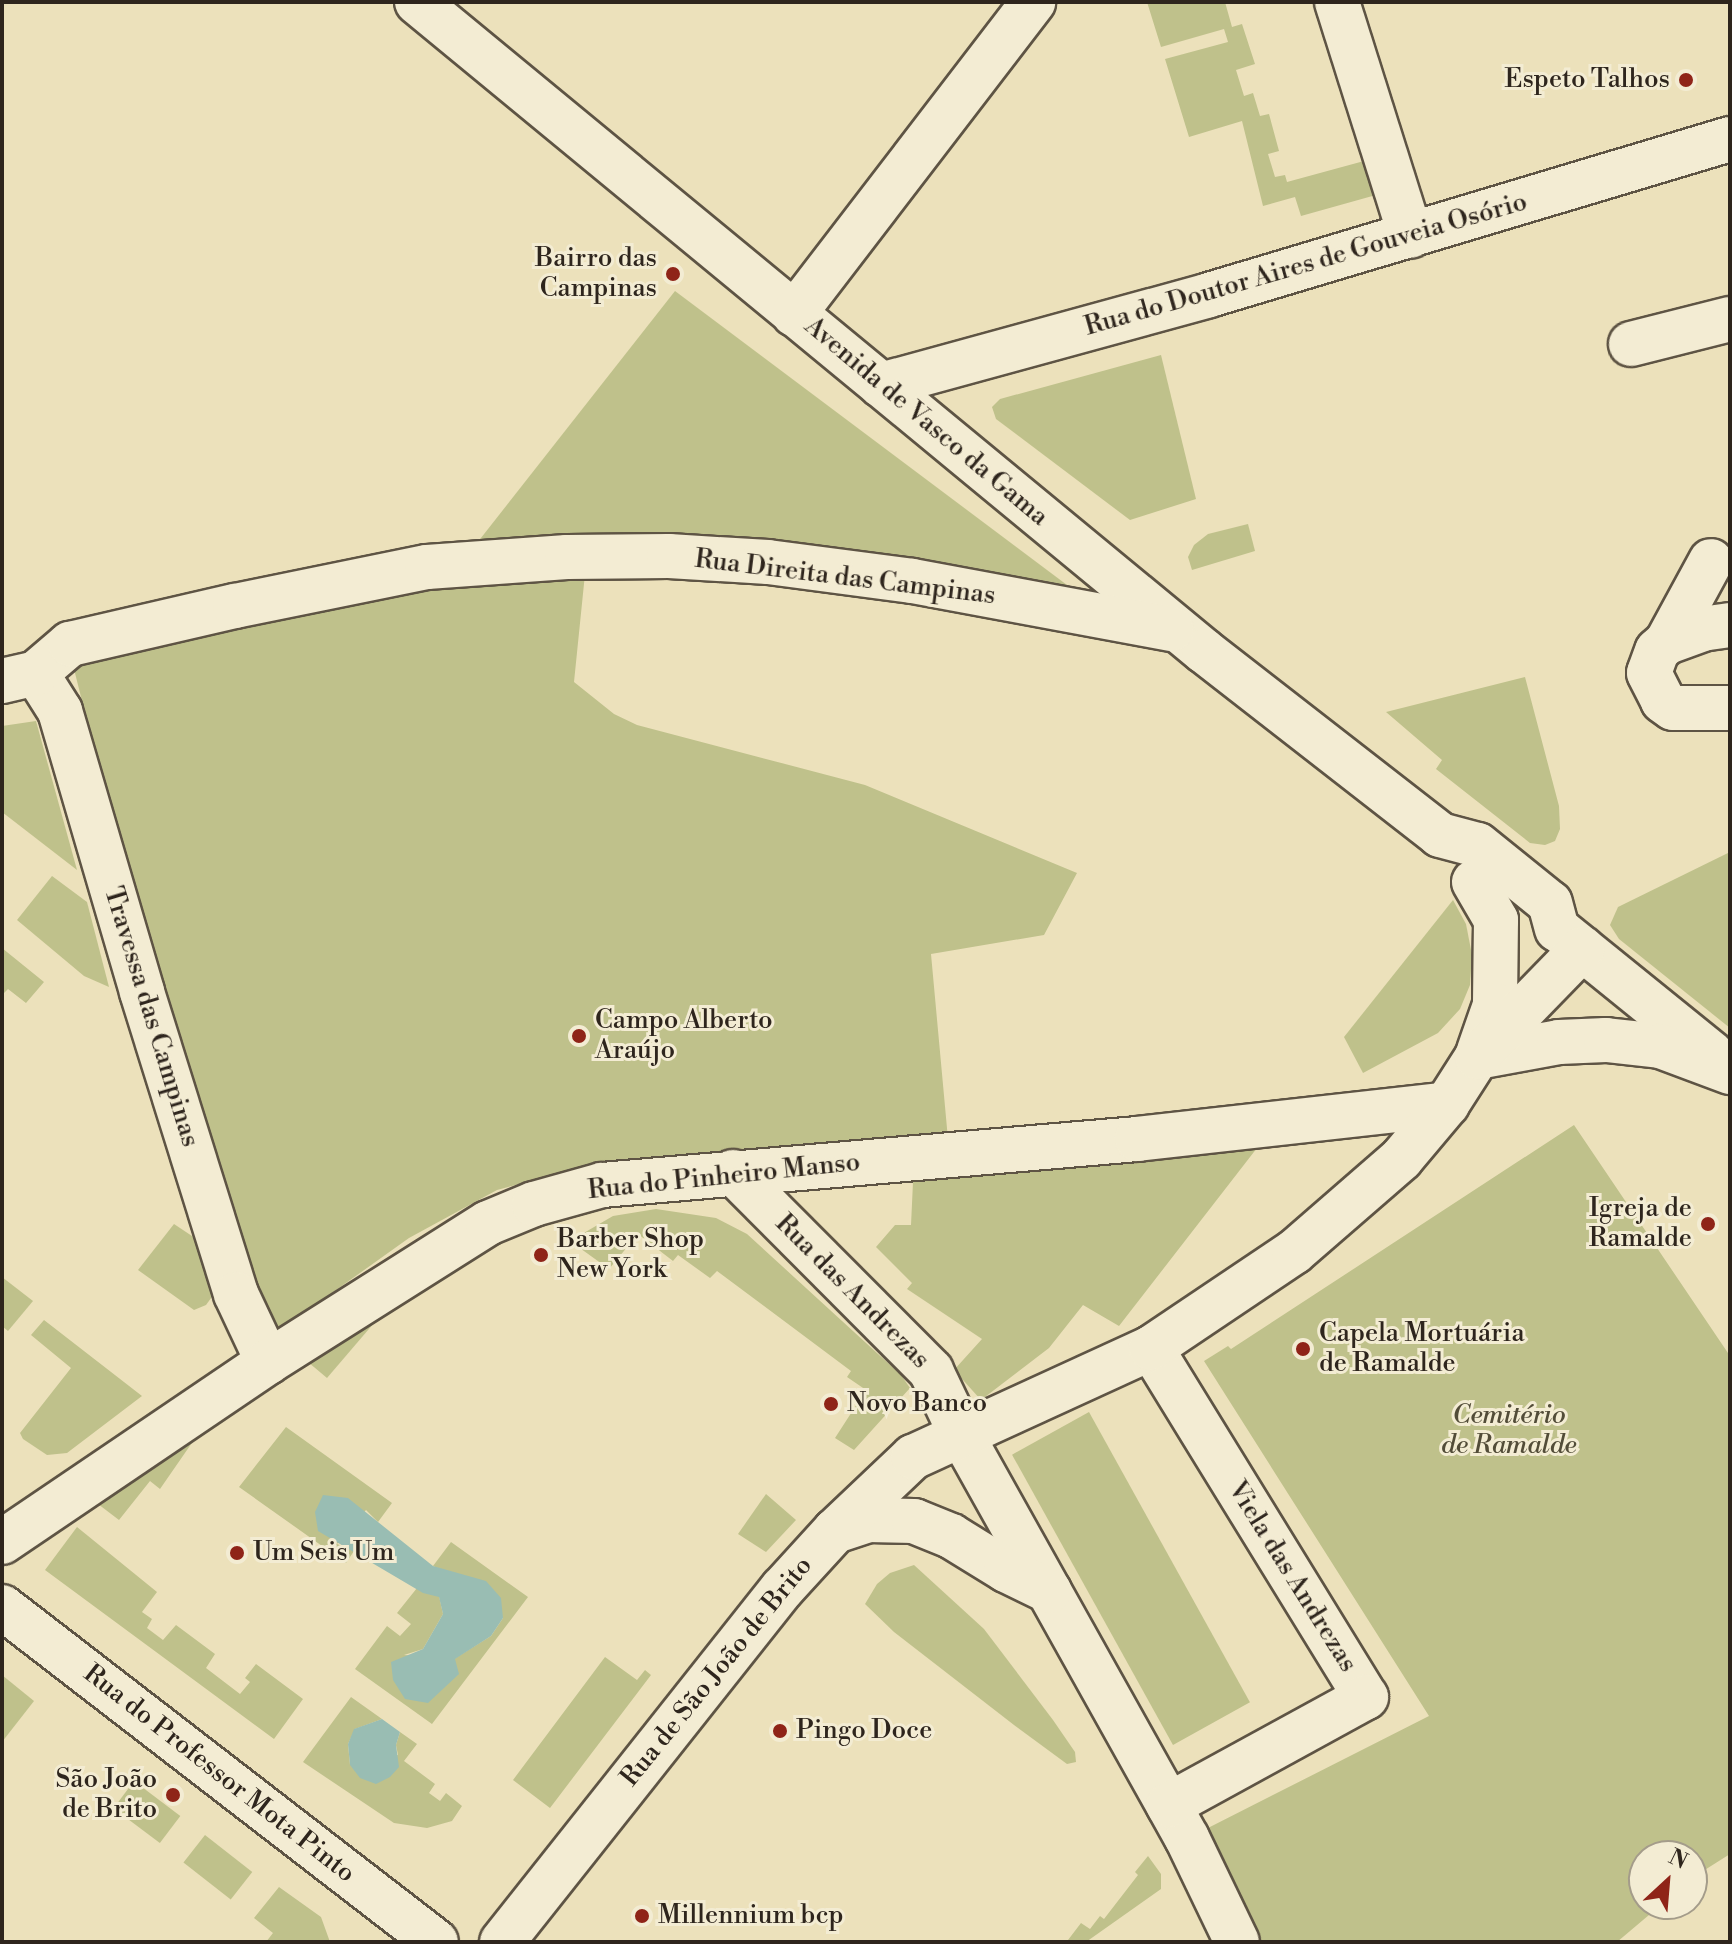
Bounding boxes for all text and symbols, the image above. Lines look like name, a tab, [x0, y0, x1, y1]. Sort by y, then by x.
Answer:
place label: Espeto Talhos	[1505, 64, 1670, 96]
marker: Espeto Talhos	[1677, 71, 1695, 89]
street label: Rua do Doutor Aires de Gouveia Osório	[1081, 187, 1531, 343]
place label: Bairro das Campinas	[535, 243, 657, 304]
marker: Bairro das Campinas	[664, 265, 682, 283]
street label: Avenida de Vasco da Gama	[798, 311, 1054, 533]
street label: Rua Direita das Campinas	[693, 544, 997, 612]
street label: Travessa das Campinas	[97, 883, 205, 1151]
place label: Campo Alberto Araújo	[595, 1005, 773, 1066]
marker: Campo Alberto Araújo	[570, 1027, 588, 1045]
street label: Rua do Pinheiro Manso	[586, 1147, 862, 1207]
place label: Igreja de Ramalde	[1589, 1193, 1692, 1254]
street label: Rua das Andrezas	[768, 1208, 936, 1376]
marker: Igreja de Ramalde	[1699, 1215, 1717, 1233]
place label: Barber Shop New York	[557, 1224, 704, 1286]
marker: Barber Shop New York	[532, 1246, 550, 1264]
place label: Capela Mortuária de Ramalde	[1319, 1318, 1525, 1380]
marker: Capela Mortuária de Ramalde	[1294, 1340, 1312, 1358]
place label: Novo Banco	[847, 1388, 987, 1420]
marker: Novo Banco	[822, 1395, 840, 1413]
park label: Cemitério de Ramalde	[1441, 1400, 1577, 1462]
street label: Viela das Andrezas	[1221, 1476, 1363, 1678]
place label: Um Seis Um	[253, 1537, 394, 1569]
marker: Um Seis Um	[228, 1544, 246, 1562]
street label: Rua de São João de Brito	[615, 1551, 819, 1793]
street label: Rua do Professor Mota Pinto	[77, 1658, 361, 1890]
place label: Pingo Doce	[796, 1715, 932, 1747]
marker: Pingo Doce	[771, 1722, 789, 1740]
place label: São João de Brito	[55, 1764, 157, 1826]
marker: São João de Brito	[164, 1786, 182, 1804]
north arrow	[1628, 1840, 1708, 1920]
text: N	[1664, 1844, 1692, 1876]
place label: Millennium bcp	[658, 1900, 844, 1932]
marker: Millennium bcp	[633, 1907, 651, 1925]

